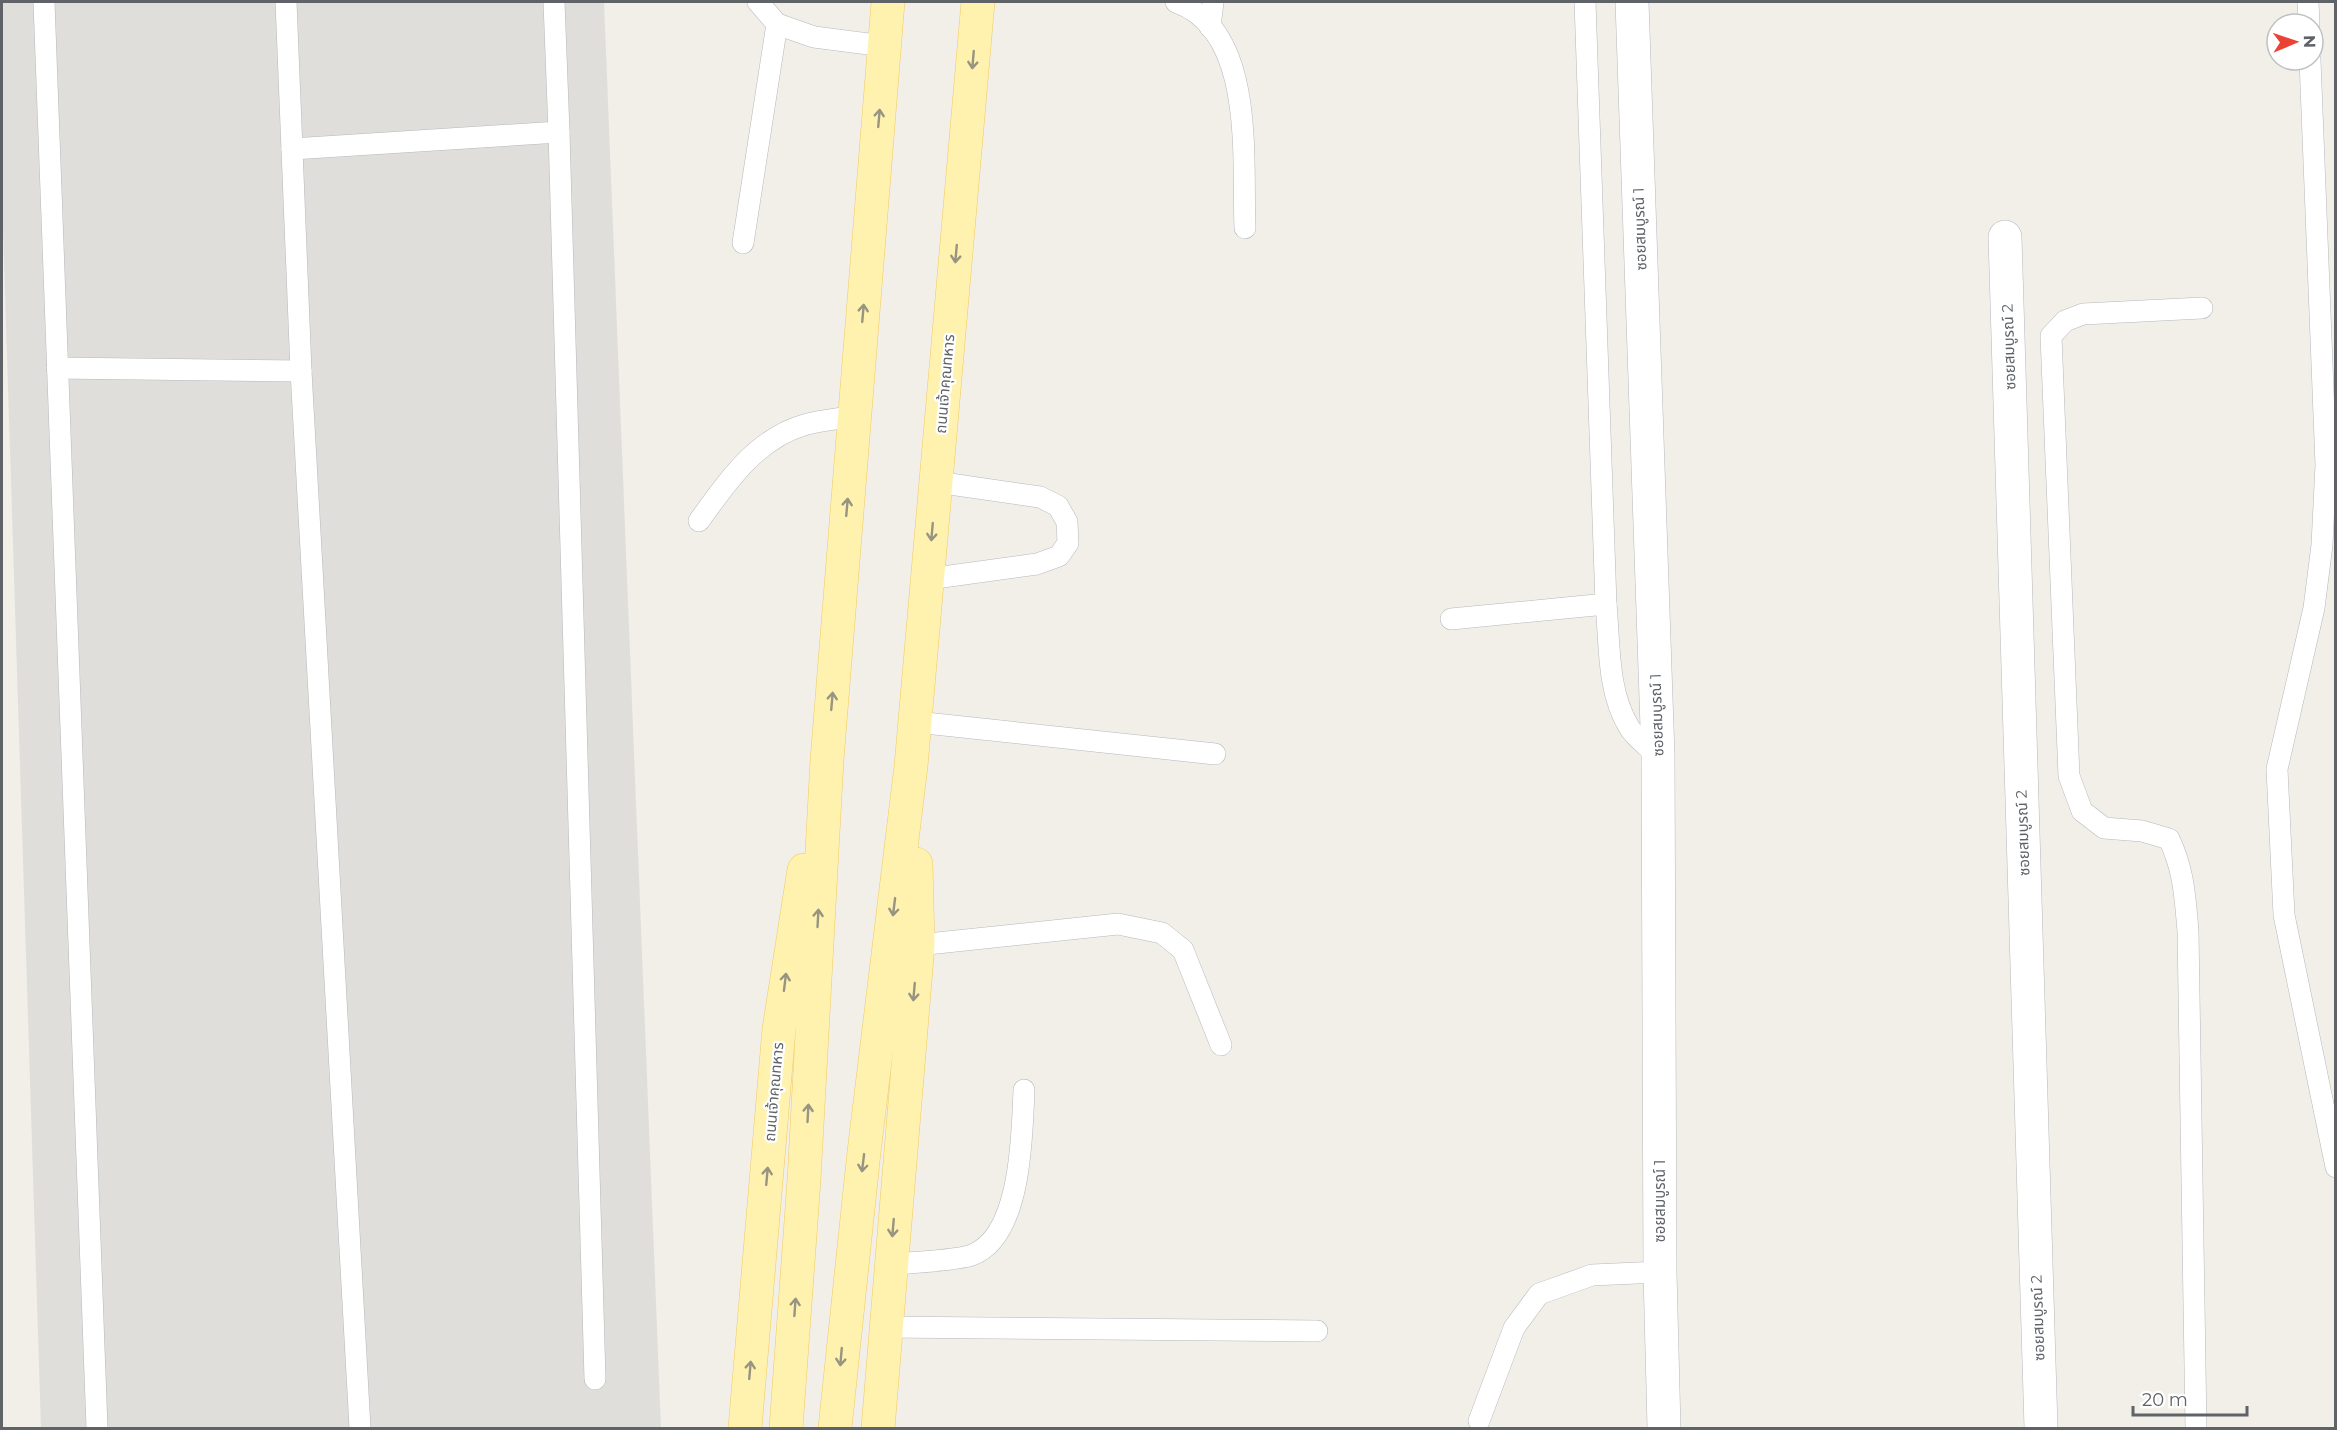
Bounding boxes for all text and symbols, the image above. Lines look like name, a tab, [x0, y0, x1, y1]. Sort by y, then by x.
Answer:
north arrow	[2265, 12, 2325, 72]
text: N	[2300, 35, 2319, 48]
one-way arrow	[967, 49, 978, 69]
one-way arrow	[874, 109, 885, 129]
street label: ซอยสมบูรณ์ 1	[1629, 187, 1650, 271]
one-way arrow	[950, 244, 961, 263]
one-way arrow	[858, 303, 869, 323]
street label: ซอยสมบูรณ์ 2	[1998, 304, 2019, 390]
street label: ถนนเจ้าคุณทหาร	[931, 333, 958, 434]
one-way arrow	[842, 497, 853, 517]
one-way arrow	[926, 521, 937, 541]
street label: ซอยสมบูรณ์ 1	[1646, 673, 1667, 757]
one-way arrow	[827, 692, 838, 712]
street label: ซอยสมบูรณ์ 2	[2012, 790, 2033, 876]
one-way arrow	[888, 897, 899, 917]
one-way arrow	[813, 909, 824, 929]
one-way arrow	[779, 972, 790, 992]
one-way arrow	[908, 982, 919, 1001]
street label: ถนนเจ้าคุณทหาร	[760, 1041, 787, 1142]
one-way arrow	[802, 1103, 813, 1123]
one-way arrow	[857, 1153, 868, 1173]
street label: ซอยสมบูรณ์ 1	[1650, 1159, 1669, 1243]
one-way arrow	[761, 1166, 772, 1186]
one-way arrow	[887, 1218, 898, 1238]
street label: ซอยสมบูรณ์ 2	[2027, 1275, 2048, 1361]
one-way arrow	[790, 1298, 801, 1318]
one-way arrow	[835, 1347, 846, 1367]
one-way arrow	[745, 1361, 756, 1381]
scale bar	[2133, 1379, 2247, 1417]
text: 20 m	[2142, 1389, 2188, 1411]

